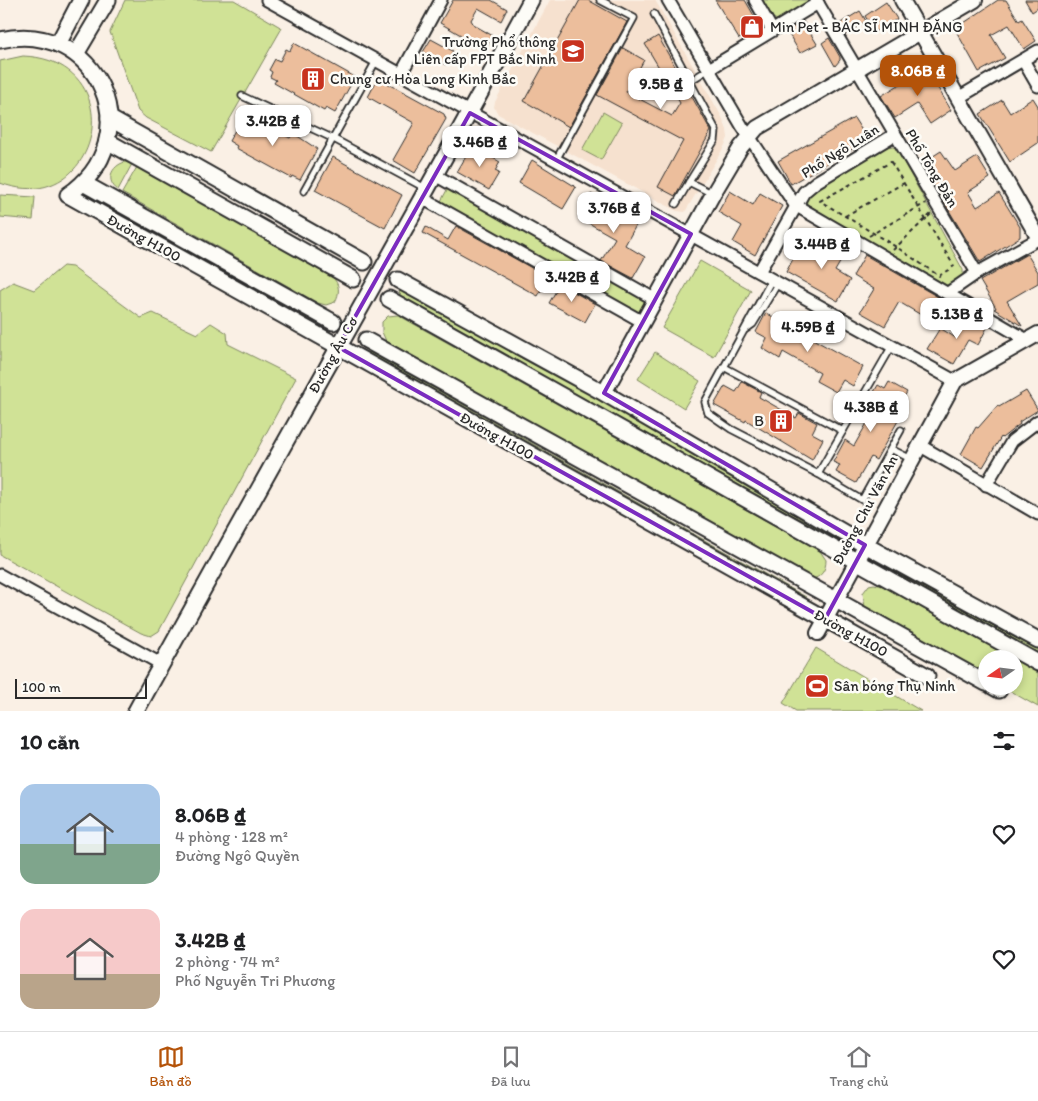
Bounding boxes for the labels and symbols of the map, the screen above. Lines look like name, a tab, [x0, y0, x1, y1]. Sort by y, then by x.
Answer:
shop icon: Min Pet - BÁC SĨ MINH ĐẶNG	[739, 14, 765, 40]
place label: Min Pet - BÁC SĨ MINH ĐẶNG	[770, 18, 963, 36]
place label: Trường Phổ thông Liên cấp FPT Bắc Ninh	[414, 33, 556, 68]
school or university icon: Trường Phổ thông Liên cấp FPT Bắc Ninh	[560, 38, 586, 64]
pin: 8.06B ₫	[872, 54, 964, 97]
building icon: Chung cư Hòa Long Kinh Bắc	[300, 66, 326, 92]
pin: 9.5B ₫	[620, 68, 702, 110]
place label: Chung cư Hòa Long Kinh Bắc	[330, 70, 516, 88]
pin: 3.42B ₫	[227, 104, 319, 147]
street label: Phố Ngô Luân	[798, 120, 882, 182]
pin: 3.46B ₫	[434, 126, 526, 168]
street label: Phố Tông Đản	[902, 126, 963, 211]
pin: 3.76B ₫	[568, 192, 660, 234]
street label: Đường H100	[104, 210, 184, 266]
pin: 3.44B ₫	[776, 228, 868, 270]
pin: 3.42B ₫	[526, 260, 618, 303]
pin: 5.13B ₫	[911, 298, 1003, 340]
pin: 4.59B ₫	[762, 310, 854, 353]
street label: Đường Âu Cơ	[305, 313, 362, 396]
pin: 4.38B ₫	[825, 390, 917, 433]
street label: Đường H100	[457, 408, 537, 464]
building icon: B	[768, 408, 794, 434]
place label: B	[754, 412, 764, 430]
street label: Đường Chu Văn An	[829, 452, 901, 568]
street label: Đường H100	[811, 605, 891, 661]
north arrow	[978, 650, 1022, 695]
sports icon: Sân bóng Thụ Ninh	[804, 673, 830, 699]
scale bar	[15, 676, 148, 699]
place label: Sân bóng Thụ Ninh	[834, 677, 955, 695]

